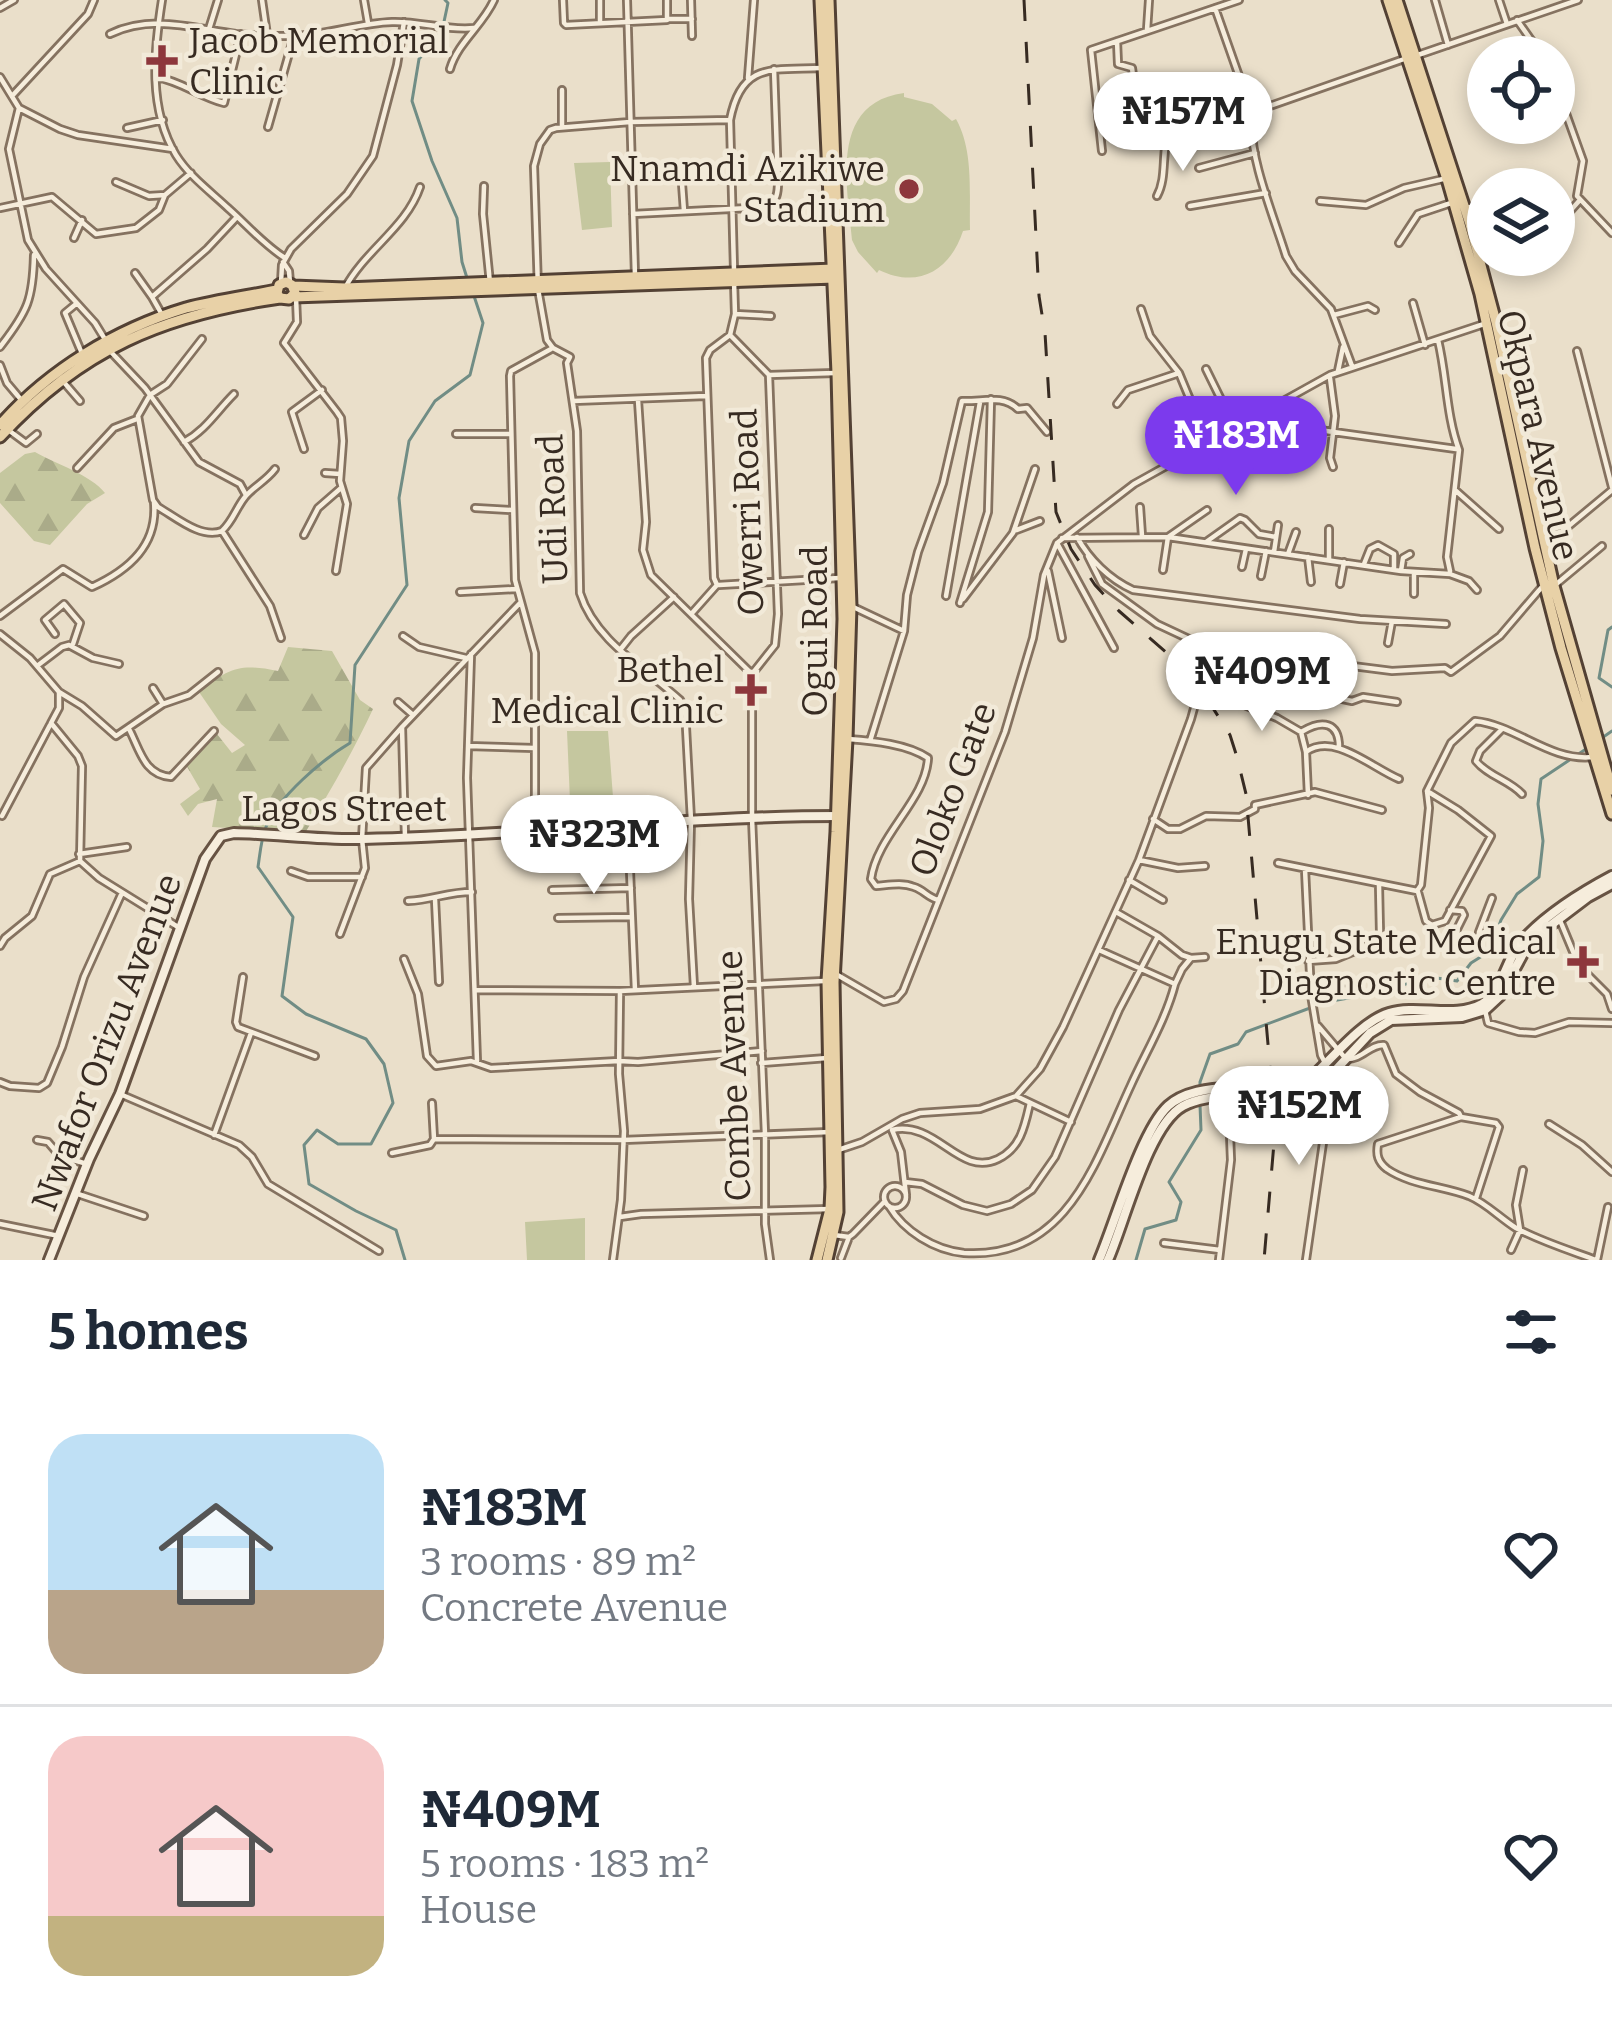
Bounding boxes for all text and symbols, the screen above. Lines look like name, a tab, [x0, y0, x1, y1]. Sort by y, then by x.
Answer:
place label: Jacob Memorial Clinic	[188, 19, 448, 104]
map controls	[1467, 36, 1575, 276]
button: locate	[1467, 36, 1575, 144]
marker: Jacob Memorial Clinic	[146, 45, 178, 77]
pin: ₦157M	[1099, 72, 1267, 174]
text: ₦157M	[1120, 88, 1246, 134]
place label: Nnamdi Azikiwe Stadium	[610, 147, 885, 232]
button: layers	[1467, 168, 1575, 276]
marker: Nnamdi Azikiwe Stadium	[896, 176, 922, 202]
street label: Okpara Avenue	[1488, 306, 1588, 565]
pin: ₦183M	[1152, 396, 1320, 498]
street label: Owerri Road	[722, 408, 774, 616]
text: ₦183M	[1172, 412, 1300, 458]
street label: Udi Road	[528, 433, 578, 585]
street label: Ogui Road	[793, 545, 837, 717]
pin: ₦409M	[1178, 632, 1346, 734]
place label: Bethel Medical Clinic	[490, 648, 724, 733]
text: ₦409M	[1193, 648, 1331, 694]
marker: Bethel Medical Clinic	[735, 674, 767, 706]
street label: Oloko Gate	[900, 696, 1006, 883]
street label: Lagos Street	[241, 787, 447, 831]
pin: ₦323M	[510, 795, 678, 897]
text: ₦323M	[528, 811, 660, 857]
street label: Nwafor Orizu Avenue	[22, 868, 191, 1217]
place label: Enugu State Medical Diagnostic Centre	[1215, 920, 1556, 1005]
marker: Enugu State Medical Diagnostic Centre	[1567, 946, 1599, 978]
street label: Combe Avenue	[708, 949, 760, 1202]
pin: ₦152M	[1215, 1066, 1383, 1168]
text: ₦152M	[1236, 1082, 1362, 1128]
icon: filters	[1498, 1299, 1564, 1365]
text: 5 homes	[48, 1301, 249, 1363]
text: ₦183M	[420, 1477, 587, 1539]
icon: home	[144, 1482, 288, 1626]
icon: heart	[1498, 1521, 1564, 1587]
text: 3 rooms · 89 m²	[420, 1539, 696, 1585]
text: Concrete Avenue	[420, 1585, 728, 1631]
text: ₦409M	[420, 1779, 601, 1841]
icon: home	[144, 1784, 288, 1928]
icon: heart	[1498, 1823, 1564, 1889]
text: 5 rooms · 183 m²	[420, 1841, 709, 1887]
text: House	[420, 1887, 537, 1933]

